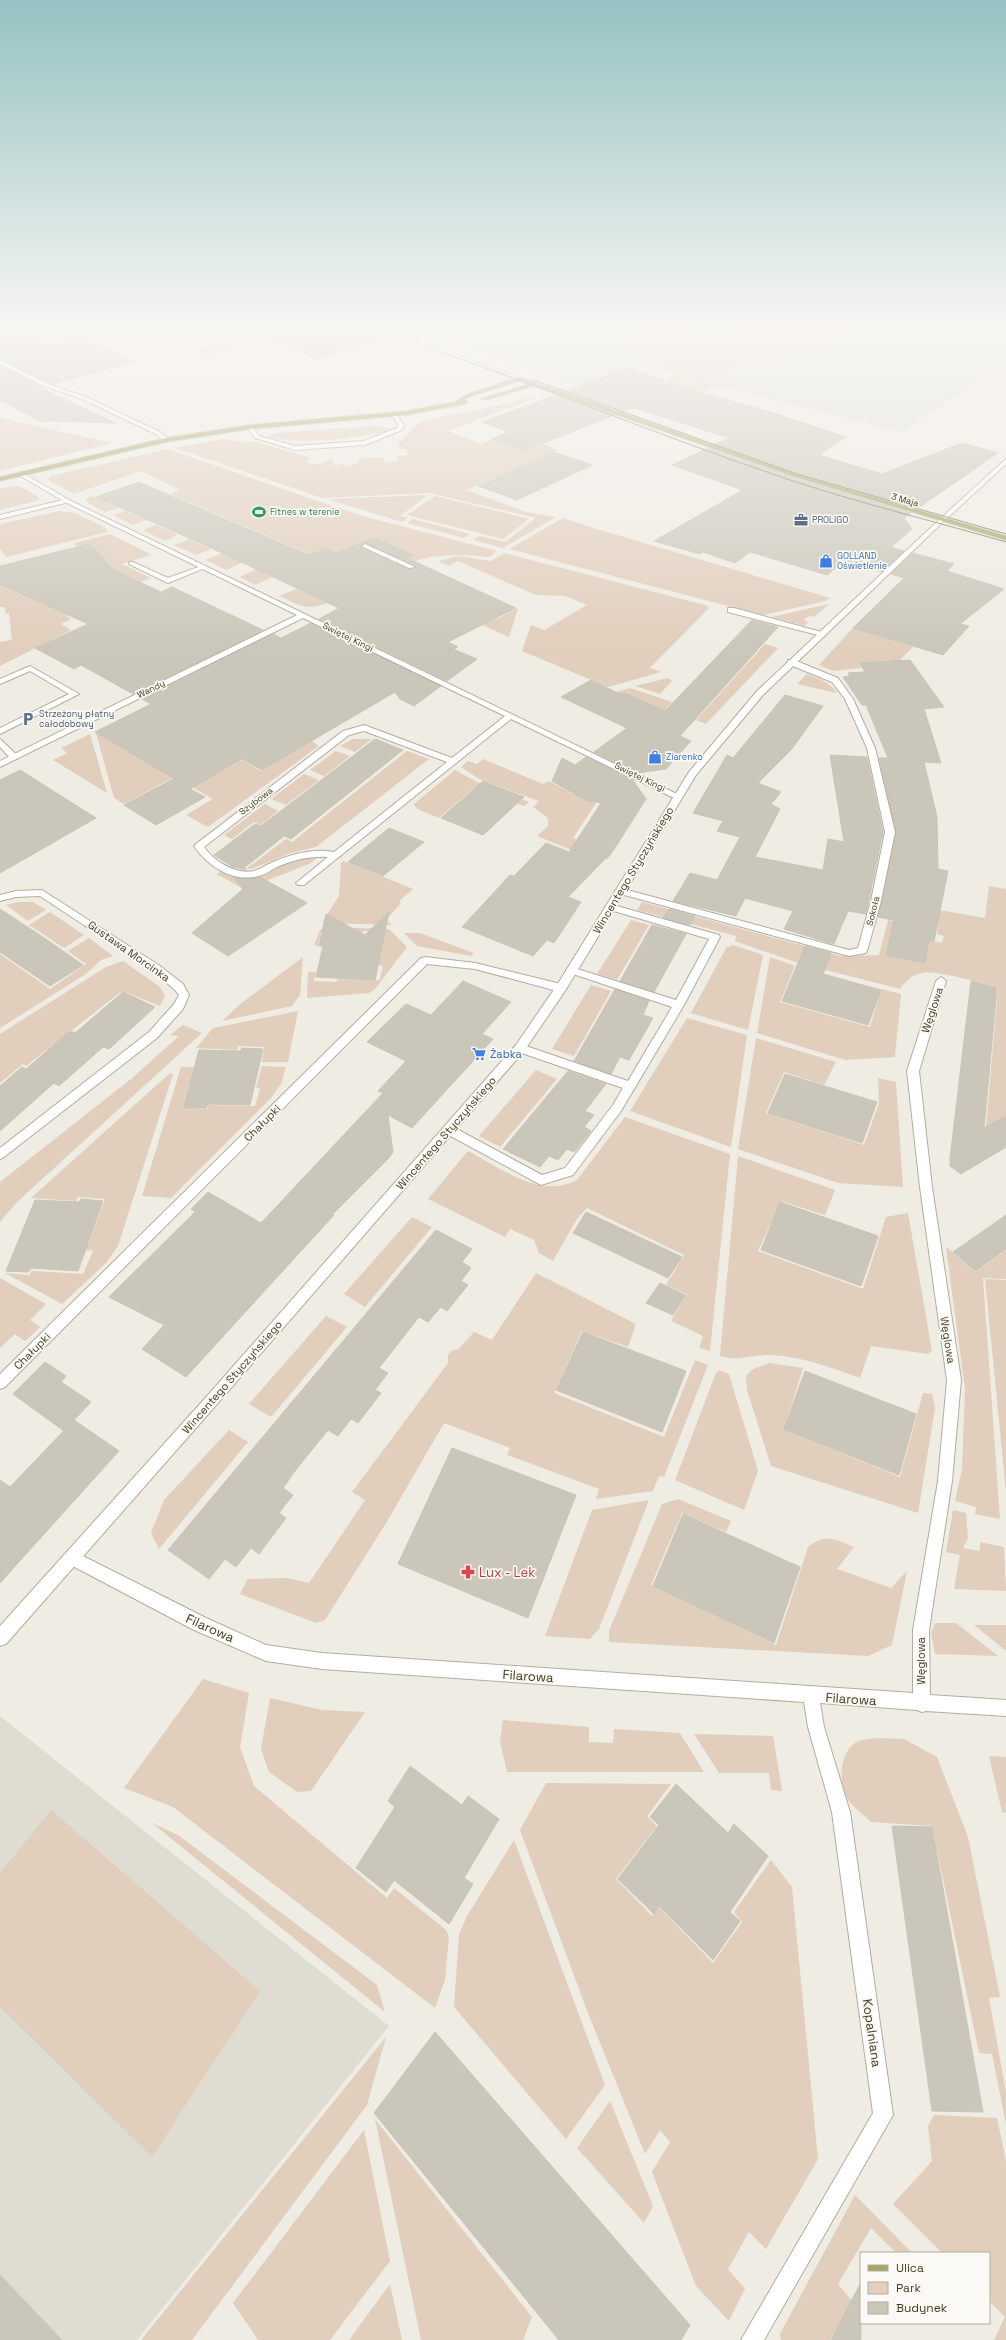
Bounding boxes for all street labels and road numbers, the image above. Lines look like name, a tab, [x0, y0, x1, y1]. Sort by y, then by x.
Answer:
street label: 3 Maja	[890, 490, 920, 510]
street label: Świętej Kingi	[321, 620, 375, 654]
street label: Wandy	[135, 677, 167, 701]
street label: Świętej Kingi	[613, 760, 667, 794]
street label: Szybowa	[237, 784, 275, 818]
street label: Wincentego Styczyńskiego	[589, 804, 677, 936]
street label: Sokoła	[864, 895, 882, 927]
street label: Gustawa Morcinka	[85, 917, 173, 985]
street label: Węglowa	[918, 985, 946, 1035]
street label: Wincentego Styczyńskiego	[393, 1073, 499, 1193]
street label: Chałupki	[241, 1101, 284, 1144]
street label: Węglowa	[937, 1315, 959, 1365]
street label: Wincentego Styczyńskiego	[179, 1317, 285, 1437]
street label: Chałupki	[11, 1329, 54, 1372]
street label: Filarowa	[183, 1610, 237, 1646]
street label: Węglowa	[914, 1637, 928, 1685]
street label: Filarowa	[502, 1666, 555, 1686]
street label: Filarowa	[825, 1689, 878, 1709]
street label: Kopalniana	[859, 1998, 885, 2069]

